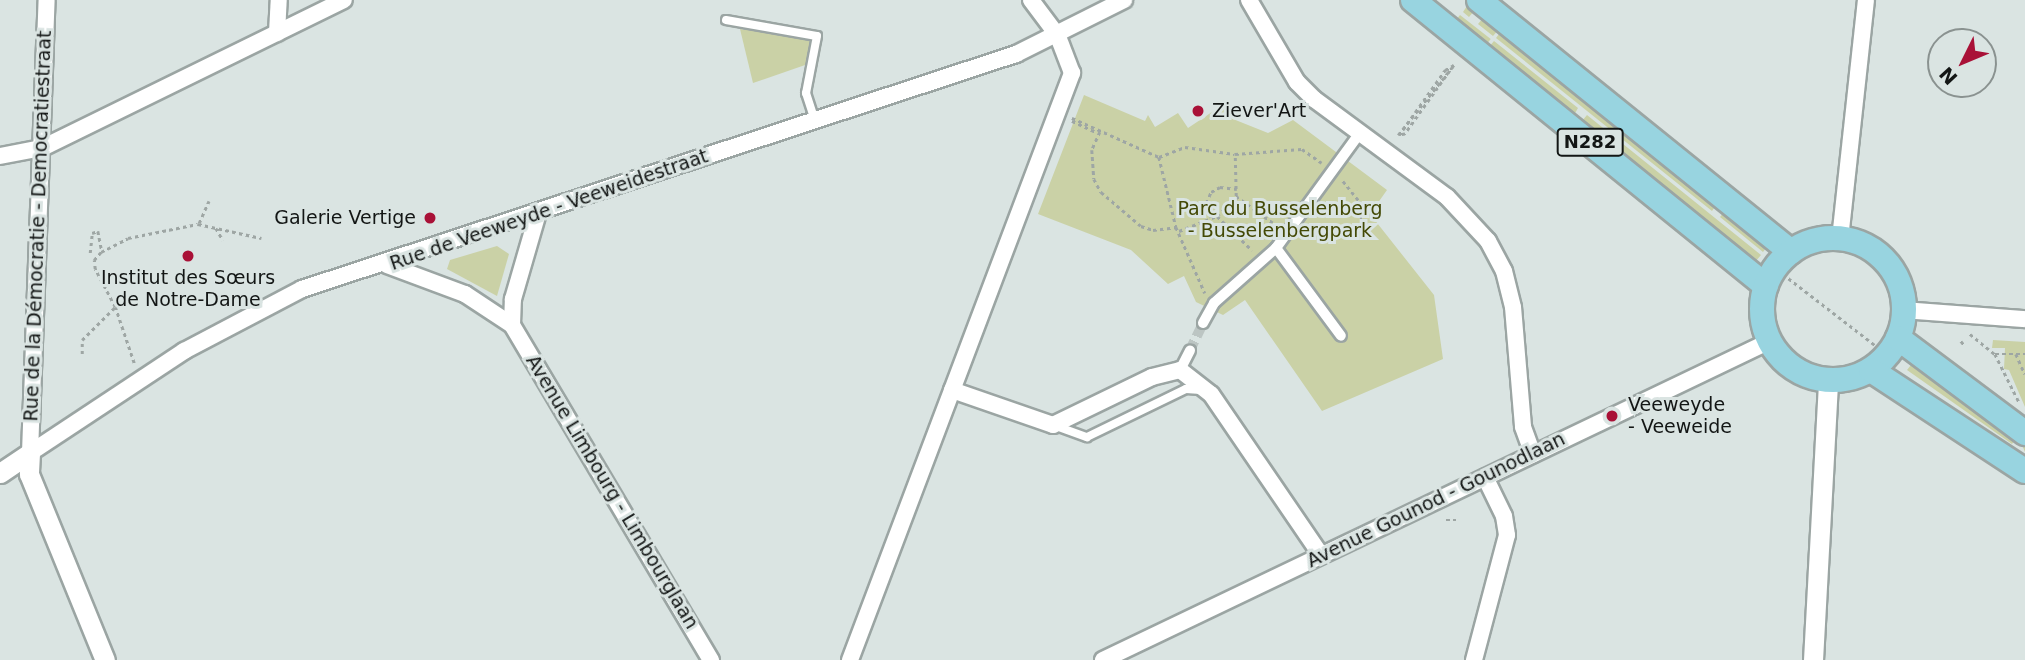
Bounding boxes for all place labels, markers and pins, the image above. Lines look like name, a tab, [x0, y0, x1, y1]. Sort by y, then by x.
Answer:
place label: Ziever'Art	[1212, 100, 1306, 122]
marker: Ziever'Art	[1190, 103, 1206, 119]
place label: Galerie Vertige	[274, 207, 416, 229]
marker: Galerie Vertige	[422, 210, 438, 226]
marker: Institut des Sœurs de Notre-Dame	[180, 248, 196, 264]
place label: Institut des Sœurs de Notre-Dame	[101, 267, 275, 311]
place label: Veeweyde - Veeweide	[1628, 394, 1732, 438]
marker: Veeweyde - Veeweide	[1602, 406, 1622, 426]

